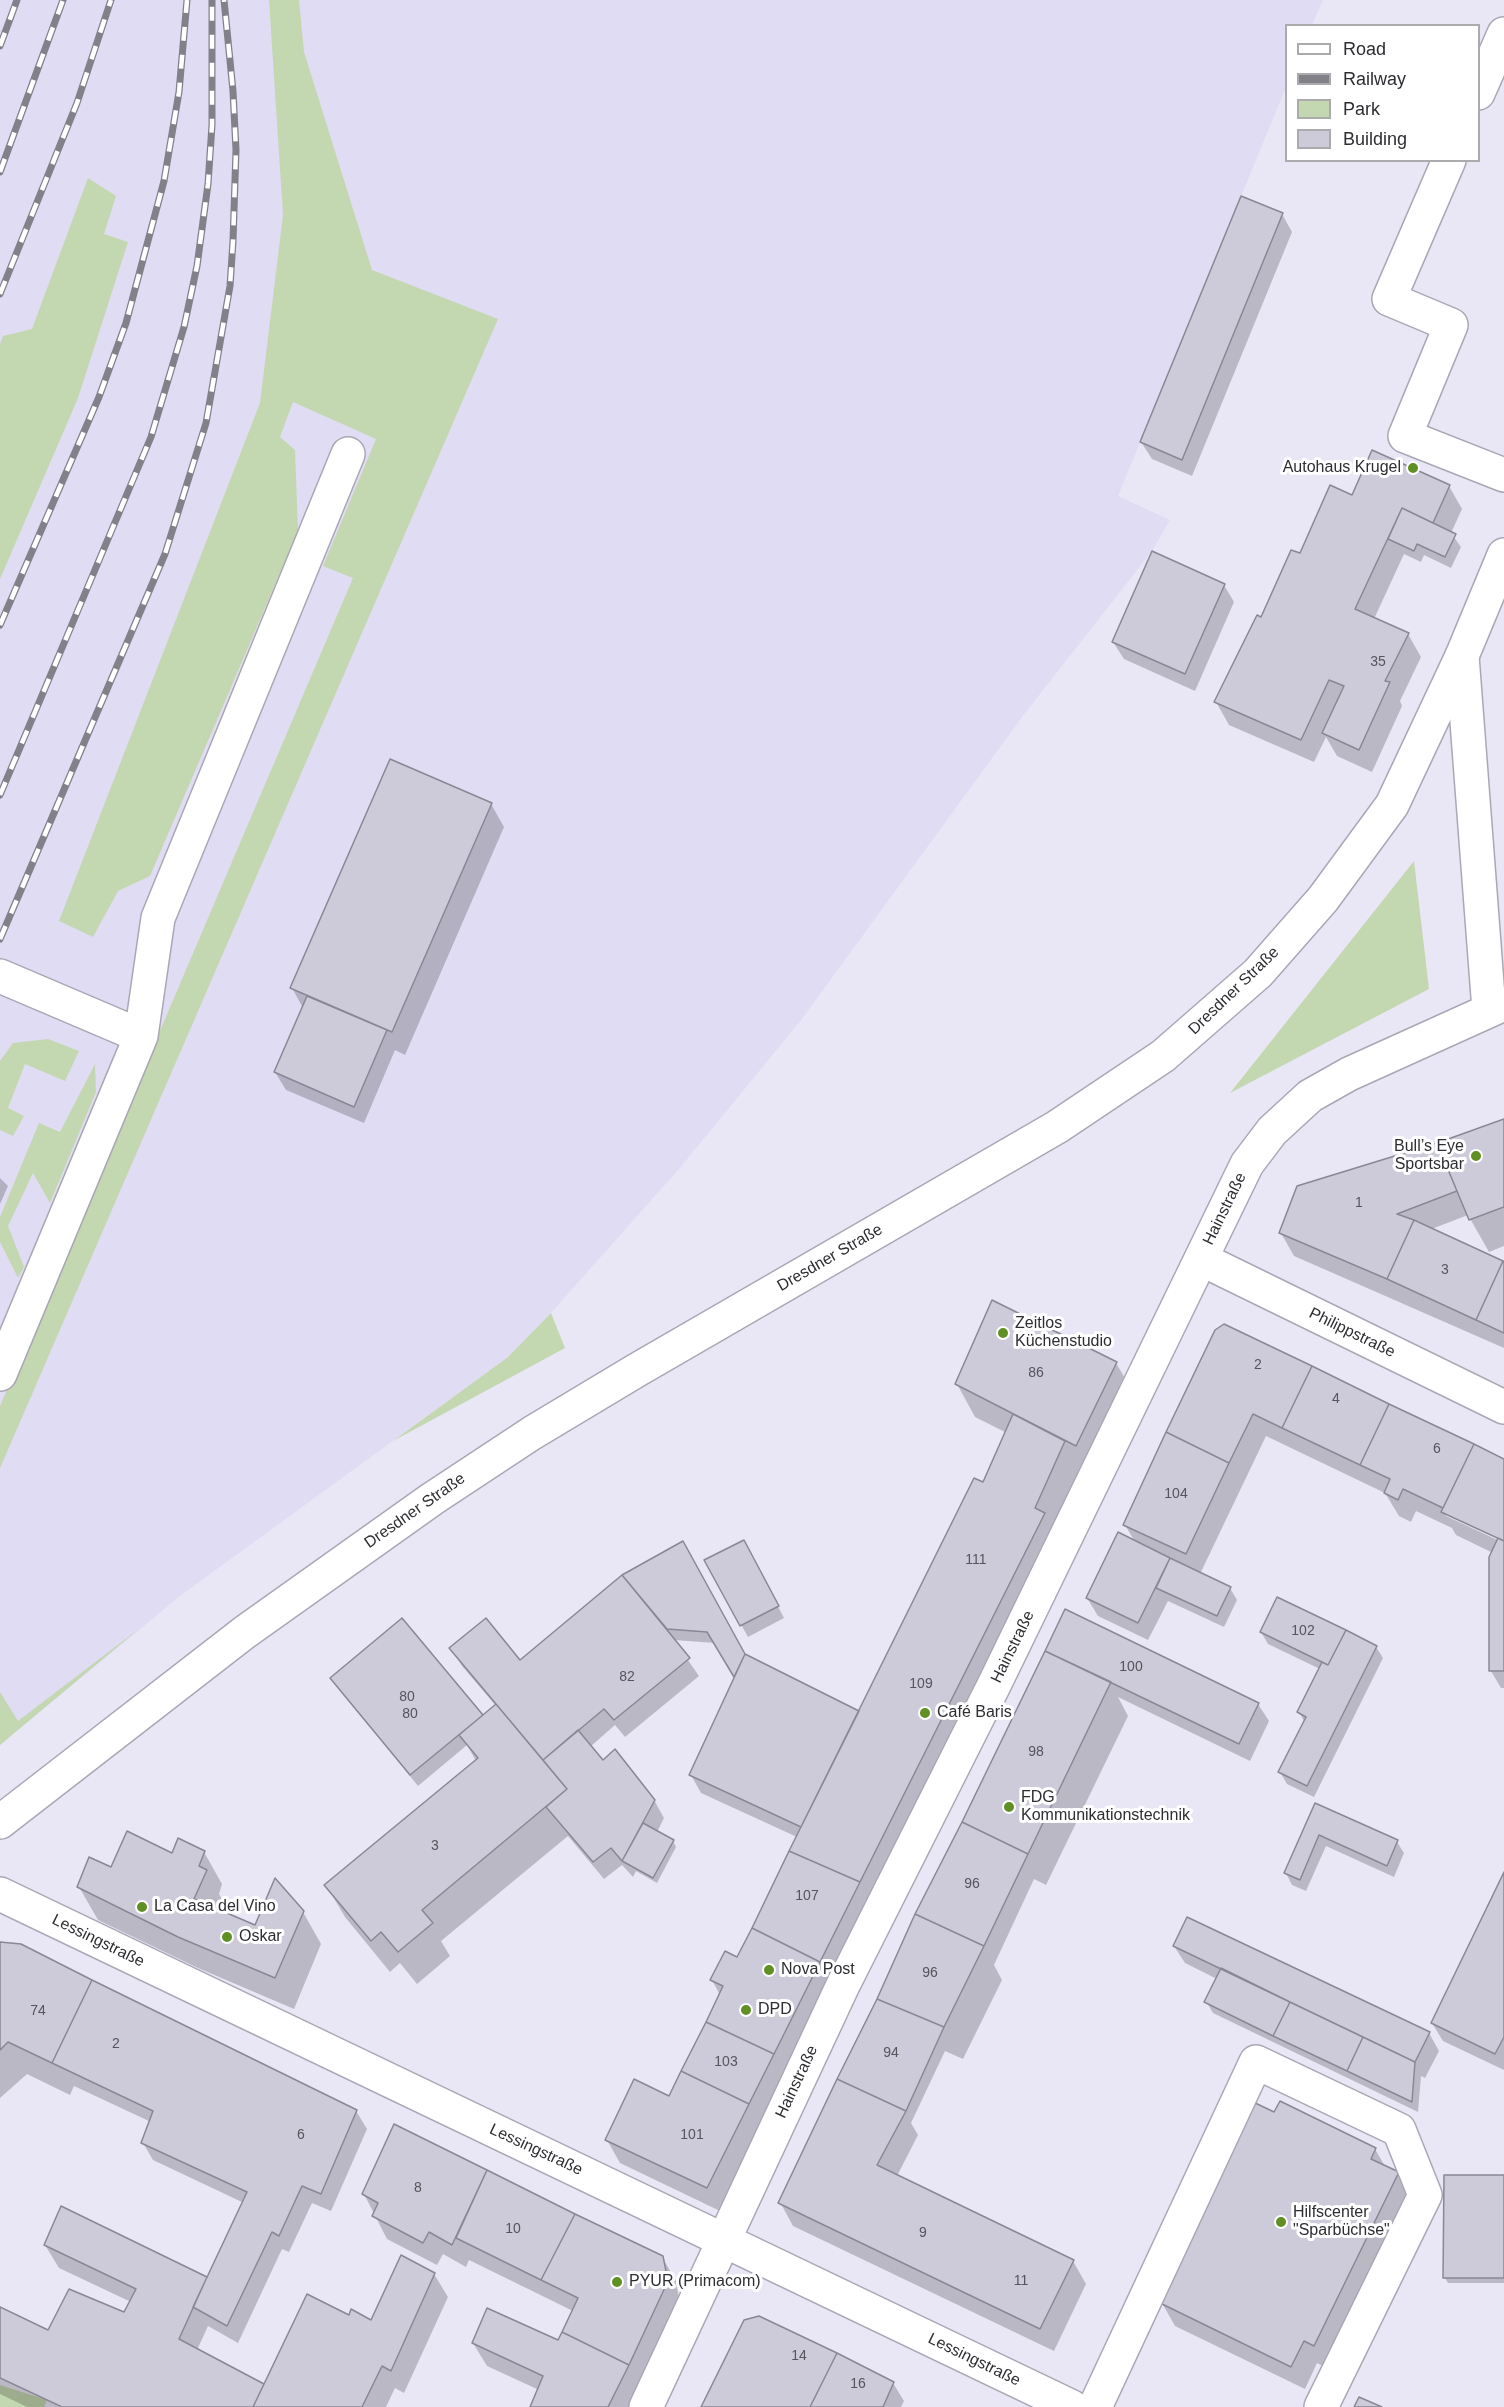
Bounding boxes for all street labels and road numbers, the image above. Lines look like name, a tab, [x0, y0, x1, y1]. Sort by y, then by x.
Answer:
street label: Dresdner Straße	[1185, 943, 1283, 1039]
street label: Hainstraße	[1199, 1170, 1251, 1248]
street label: Dresdner Straße	[774, 1220, 886, 1296]
street label: Philippstraße	[1306, 1304, 1398, 1362]
street label: Dresdner Straße	[361, 1469, 469, 1553]
street label: Hainstraße	[987, 1608, 1039, 1686]
street label: Lessingstraße	[49, 1910, 147, 1972]
street label: Hainstraße	[772, 2042, 822, 2122]
street label: Lessingstraße	[486, 2120, 586, 2180]
street label: Lessingstraße	[925, 2329, 1023, 2391]

